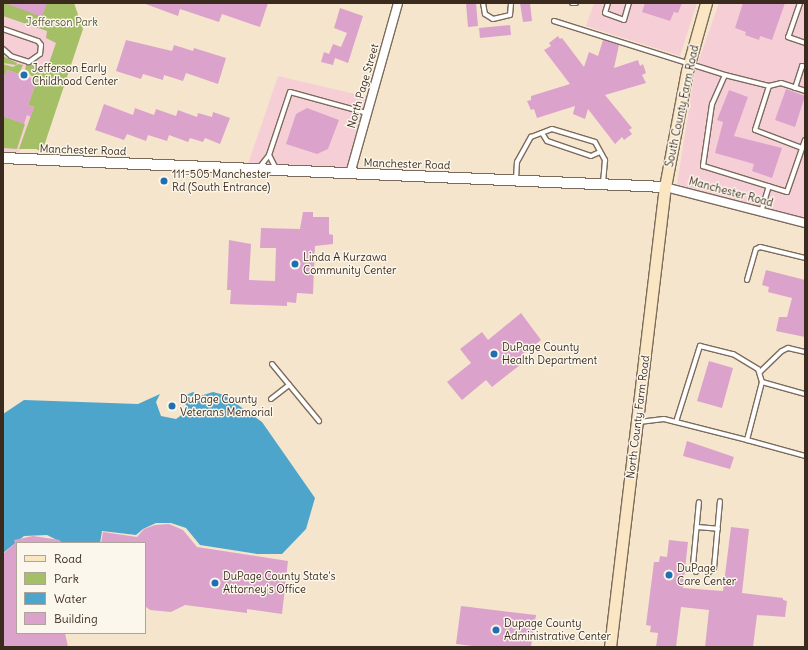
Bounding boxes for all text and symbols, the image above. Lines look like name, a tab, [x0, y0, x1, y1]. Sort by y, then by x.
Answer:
park label: Jefferson Park	[26, 15, 98, 29]
street label: North Page Street	[345, 42, 381, 130]
street label: South County Farm Road	[663, 44, 701, 168]
place label: Jefferson Early Childhood Center	[32, 62, 118, 88]
marker: Jefferson Early Childhood Center	[19, 70, 29, 80]
street label: Manchester Road	[39, 142, 127, 158]
street label: Manchester Road	[363, 156, 451, 172]
place label: 111-505 Manchester Rd (South Entrance)	[172, 168, 271, 194]
street label: Manchester Road	[687, 174, 775, 210]
marker: 111-505 Manchester Rd (South Entrance)	[159, 176, 169, 186]
place label: Linda A Kurzawa Community Center	[303, 251, 397, 277]
marker: Linda A Kurzawa Community Center	[290, 259, 300, 269]
place label: DuPage County Health Department	[502, 341, 597, 367]
marker: DuPage County Health Department	[489, 349, 499, 359]
street label: North County Farm Road	[624, 355, 652, 479]
place label: DuPage County Veterans Memorial	[180, 393, 273, 419]
marker: DuPage County Veterans Memorial	[167, 401, 177, 411]
legend	[16, 542, 146, 634]
text: Road	[54, 551, 82, 566]
place label: DuPage Care Center	[677, 562, 736, 588]
place label: DuPage County State's Attorney's Office	[223, 570, 335, 596]
marker: DuPage Care Center	[664, 570, 674, 580]
text: Park	[54, 571, 79, 586]
marker: DuPage County State's Attorney's Office	[210, 578, 220, 588]
text: Water	[54, 591, 87, 606]
text: Building	[54, 611, 98, 626]
place label: Dupage County Administrative Center	[504, 617, 611, 643]
marker: Dupage County Administrative Center	[491, 625, 501, 635]

